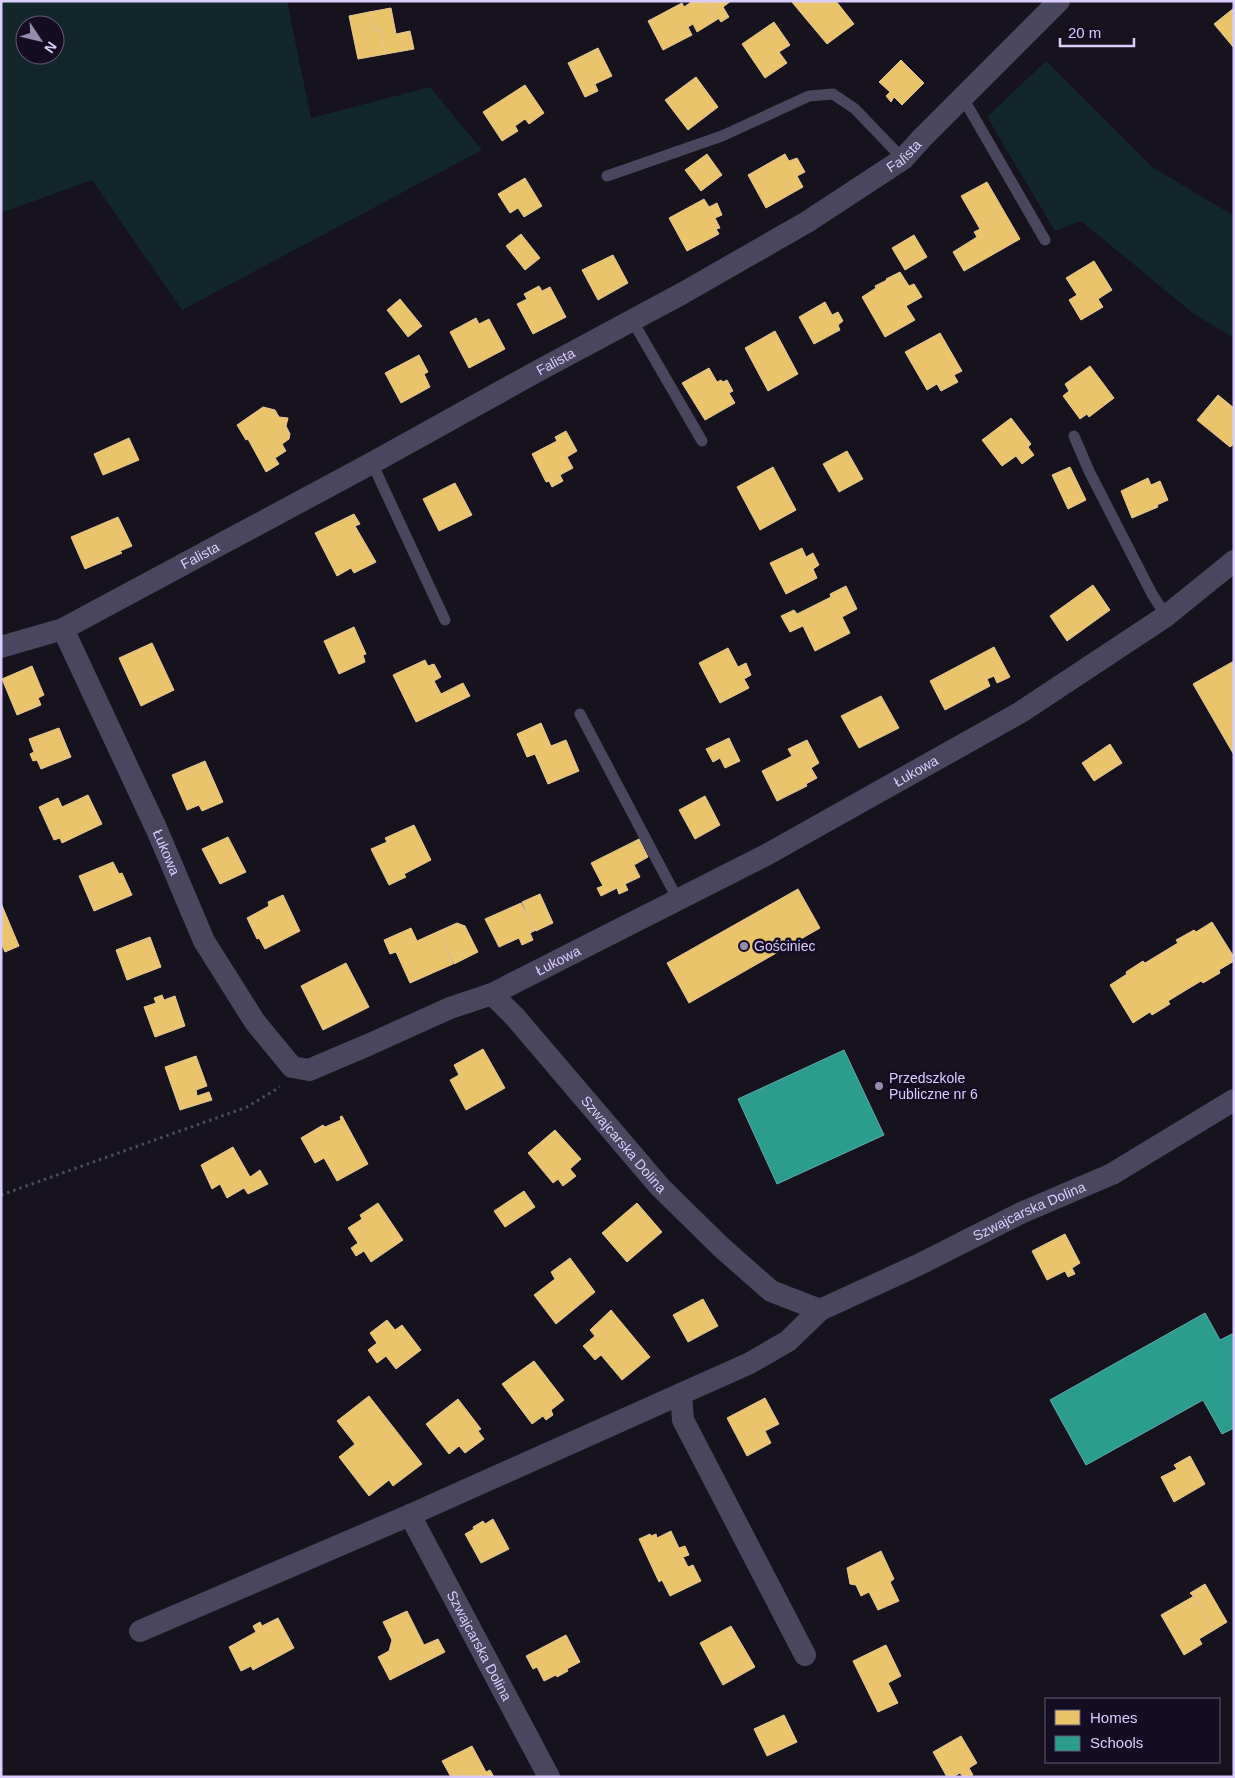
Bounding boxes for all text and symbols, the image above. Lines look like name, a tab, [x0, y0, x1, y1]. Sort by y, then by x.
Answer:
north arrow	[15, 15, 65, 65]
scale bar	[1060, 15, 1134, 47]
text: 20 m	[1068, 24, 1101, 41]
text: N	[41, 39, 60, 56]
street label: Falista	[883, 136, 925, 176]
street label: Falista	[534, 345, 578, 378]
street label: Falista	[178, 539, 222, 572]
street label: Łukowa	[891, 752, 941, 790]
street label: Łukowa	[150, 827, 183, 878]
place label: Gościniec	[754, 938, 815, 954]
marker: Gościniec	[738, 940, 750, 952]
street label: Łukowa	[533, 942, 583, 979]
place label: Przedszkole Publiczne nr 6	[889, 1070, 978, 1102]
marker: Przedszkole Publiczne nr 6	[873, 1080, 885, 1092]
street label: Szwajcarska Dolina	[578, 1093, 669, 1196]
street label: Szwajcarska Dolina	[970, 1178, 1088, 1244]
street label: Szwajcarska Dolina	[444, 1588, 515, 1704]
legend	[1045, 1698, 1220, 1763]
text: Homes	[1090, 1709, 1138, 1726]
text: Schools	[1090, 1734, 1143, 1751]

